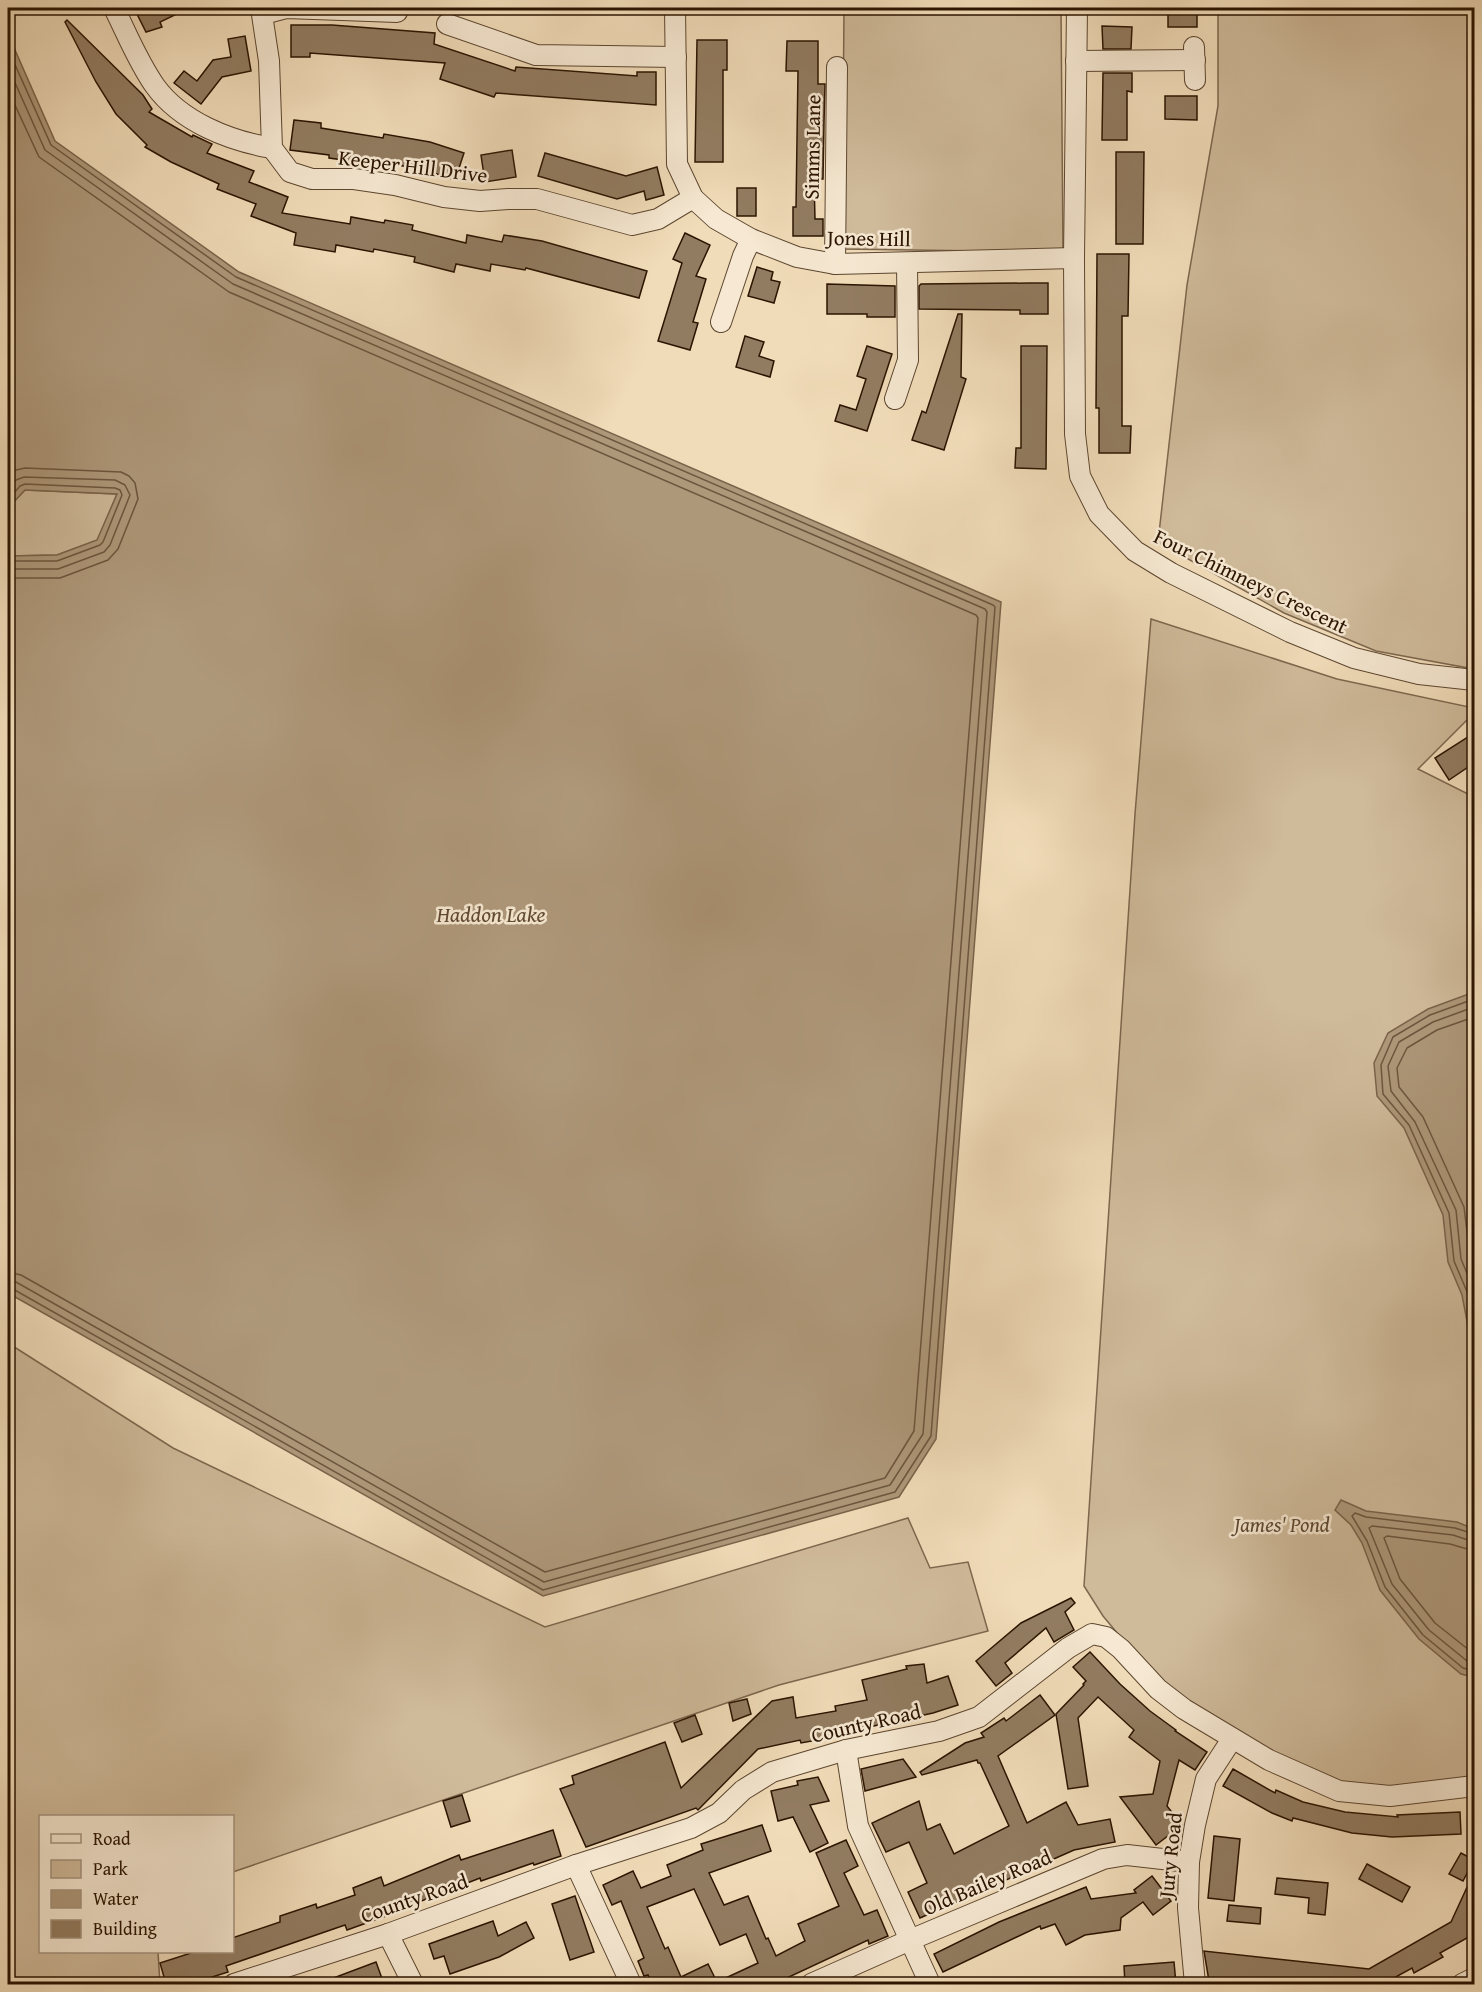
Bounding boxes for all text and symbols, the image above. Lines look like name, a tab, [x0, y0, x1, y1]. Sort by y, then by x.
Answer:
street label: Simms Lane	[796, 94, 828, 200]
street label: Keeper Hill Drive	[337, 141, 489, 191]
street label: Jones Hill	[824, 222, 911, 254]
street label: Four Chimneys Crescent	[1149, 521, 1354, 642]
water label: Haddon Lake	[436, 898, 546, 930]
park label: James' Pond	[1231, 1509, 1330, 1540]
street label: County Road	[808, 1695, 925, 1751]
street label: Jury Road	[1150, 1810, 1190, 1902]
legend	[39, 1815, 234, 1953]
text: Road	[93, 1825, 131, 1852]
street label: Old Bailey Road	[918, 1841, 1057, 1923]
text: Park	[93, 1855, 129, 1882]
street label: County Road	[356, 1865, 473, 1931]
text: Water	[93, 1885, 139, 1912]
text: Building	[93, 1915, 157, 1942]

